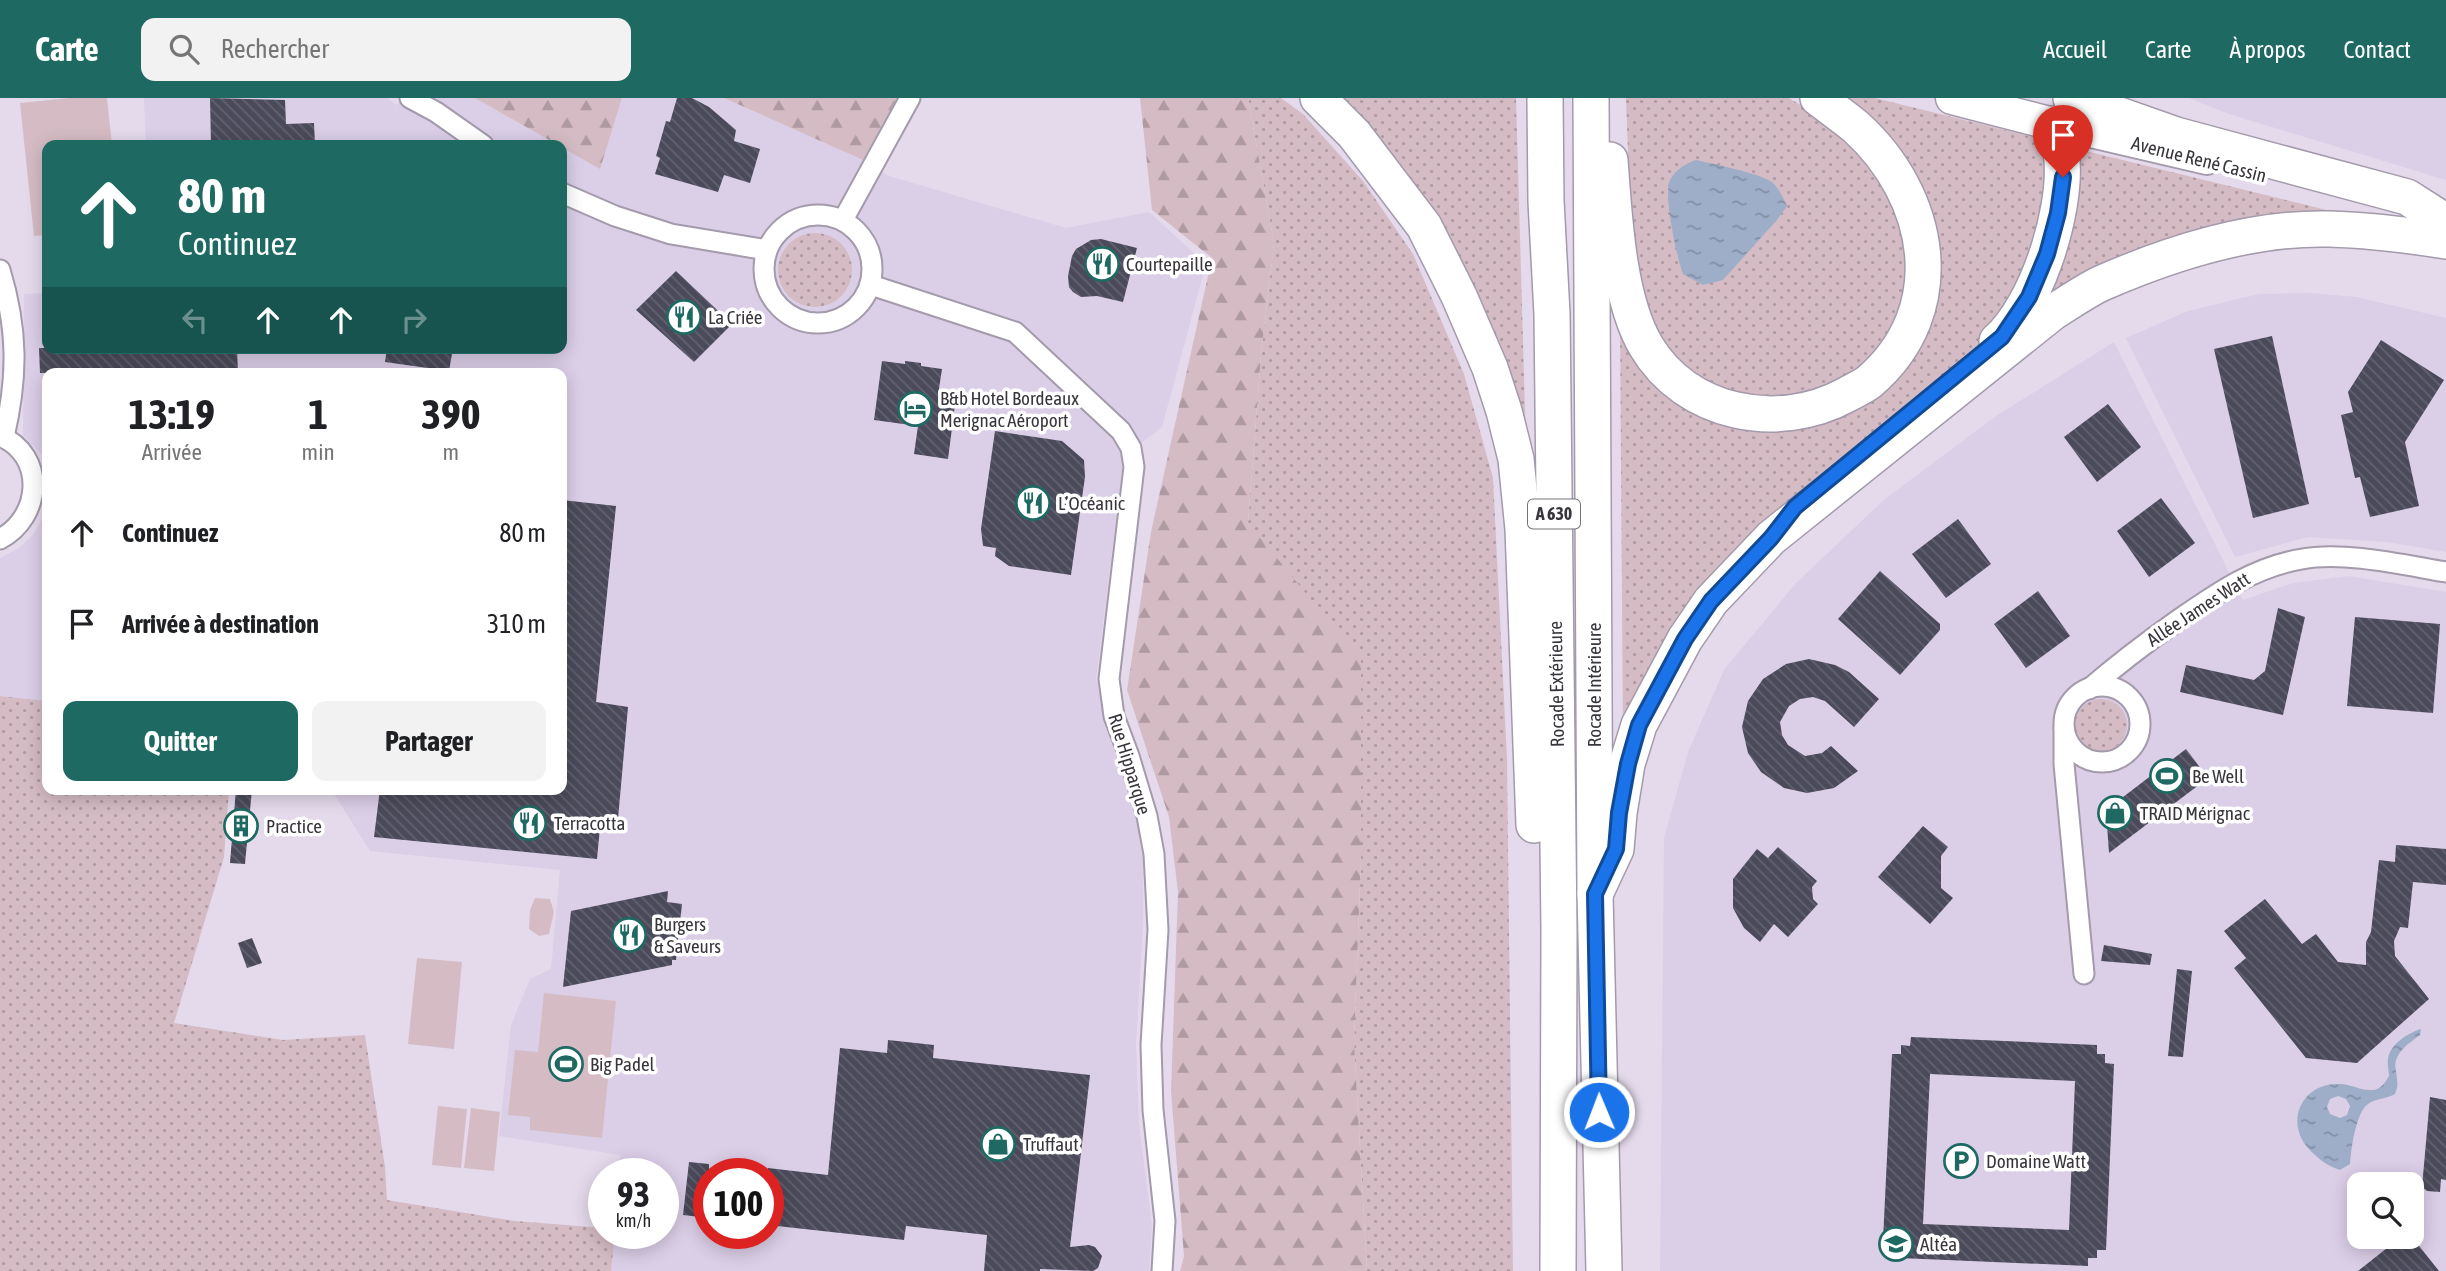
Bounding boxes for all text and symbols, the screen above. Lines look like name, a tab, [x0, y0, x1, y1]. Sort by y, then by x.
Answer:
search box	[141, 18, 631, 81]
text: Carte	[35, 30, 99, 68]
icon: search	[165, 30, 203, 68]
text: Rechercher	[221, 34, 329, 64]
text: Accueil	[2043, 36, 2107, 63]
text: Carte	[2145, 36, 2191, 63]
text: À propos	[2229, 36, 2305, 63]
text: Contact	[2343, 36, 2411, 63]
pin	[2033, 105, 2093, 177]
icon: arrive	[2044, 116, 2082, 154]
street label: Avenue René Cassin	[2129, 132, 2269, 186]
text: 80 m	[178, 167, 266, 223]
icon: ahead	[63, 168, 154, 259]
text: Continuez	[178, 225, 297, 262]
restaurant icon: Courtepaille	[1083, 245, 1121, 283]
place label: Courtepaille	[1126, 253, 1213, 275]
restaurant icon: La Criée	[665, 298, 703, 336]
icon: left	[176, 301, 214, 339]
icon: ahead	[249, 301, 287, 339]
icon: ahead	[322, 301, 360, 339]
icon: right	[395, 301, 433, 339]
place label: La Criée	[708, 306, 762, 328]
place label: B&b Hotel Bordeaux Merignac Aéroport	[940, 387, 1079, 431]
text: 13:19	[129, 390, 215, 438]
text: 1	[308, 390, 328, 438]
text: 390	[421, 390, 480, 438]
hotel icon: B&b Hotel Bordeaux Merignac Aéroport	[896, 390, 934, 428]
text: Arrivée	[142, 439, 202, 465]
text: min	[302, 439, 335, 465]
text: m	[443, 439, 459, 465]
restaurant icon: L’Océanic	[1014, 484, 1052, 522]
place label: L’Océanic	[1058, 492, 1126, 514]
road number: A 630	[1528, 500, 1580, 528]
icon: ahead	[63, 514, 101, 552]
text: Continuez	[122, 518, 218, 548]
text: 80 m	[499, 518, 546, 548]
street label: Allée James Watt	[2142, 568, 2254, 650]
icon: arrive	[63, 605, 101, 643]
text: Arrivée à destination	[122, 609, 319, 639]
text: 310 m	[487, 609, 546, 639]
street label: Rocade Extérieure	[1544, 621, 1568, 747]
street label: Rocade Intérieure	[1583, 623, 1605, 747]
button: Quitter	[63, 701, 298, 781]
button: Partager	[312, 701, 546, 781]
street label: Rue Hipparque	[1104, 711, 1156, 817]
sports icon: Be Well	[2148, 757, 2186, 795]
place label: Be Well	[2192, 765, 2244, 787]
shop icon: TRAID Mérignac	[2096, 794, 2134, 832]
place label: TRAID Mérignac	[2140, 802, 2251, 824]
restaurant icon: Terracotta	[510, 804, 548, 842]
building icon: Practice	[222, 807, 260, 845]
place label: Terracotta	[554, 812, 625, 834]
place label: Practice	[266, 815, 322, 837]
place label: Burgers & Saveurs	[654, 913, 721, 957]
restaurant icon: Burgers & Saveurs	[610, 916, 648, 954]
sports icon: Big Padel	[547, 1045, 585, 1083]
place label: Big Padel	[590, 1053, 655, 1075]
position arrow	[1562, 1075, 1636, 1149]
shop icon: Truffaut	[979, 1125, 1017, 1163]
place label: Truffaut	[1023, 1133, 1079, 1155]
parking icon: Domaine Watt	[1942, 1142, 1980, 1180]
place label: Domaine Watt	[1986, 1150, 2086, 1172]
speed limit sign: 100	[693, 1158, 784, 1249]
map controls	[2347, 1172, 2424, 1249]
button: search	[2347, 1172, 2424, 1249]
text: 93	[617, 1174, 650, 1214]
text: km/h	[616, 1210, 651, 1231]
school or university icon: Altéa	[1877, 1225, 1915, 1263]
place label: Altéa	[1920, 1233, 1957, 1255]

